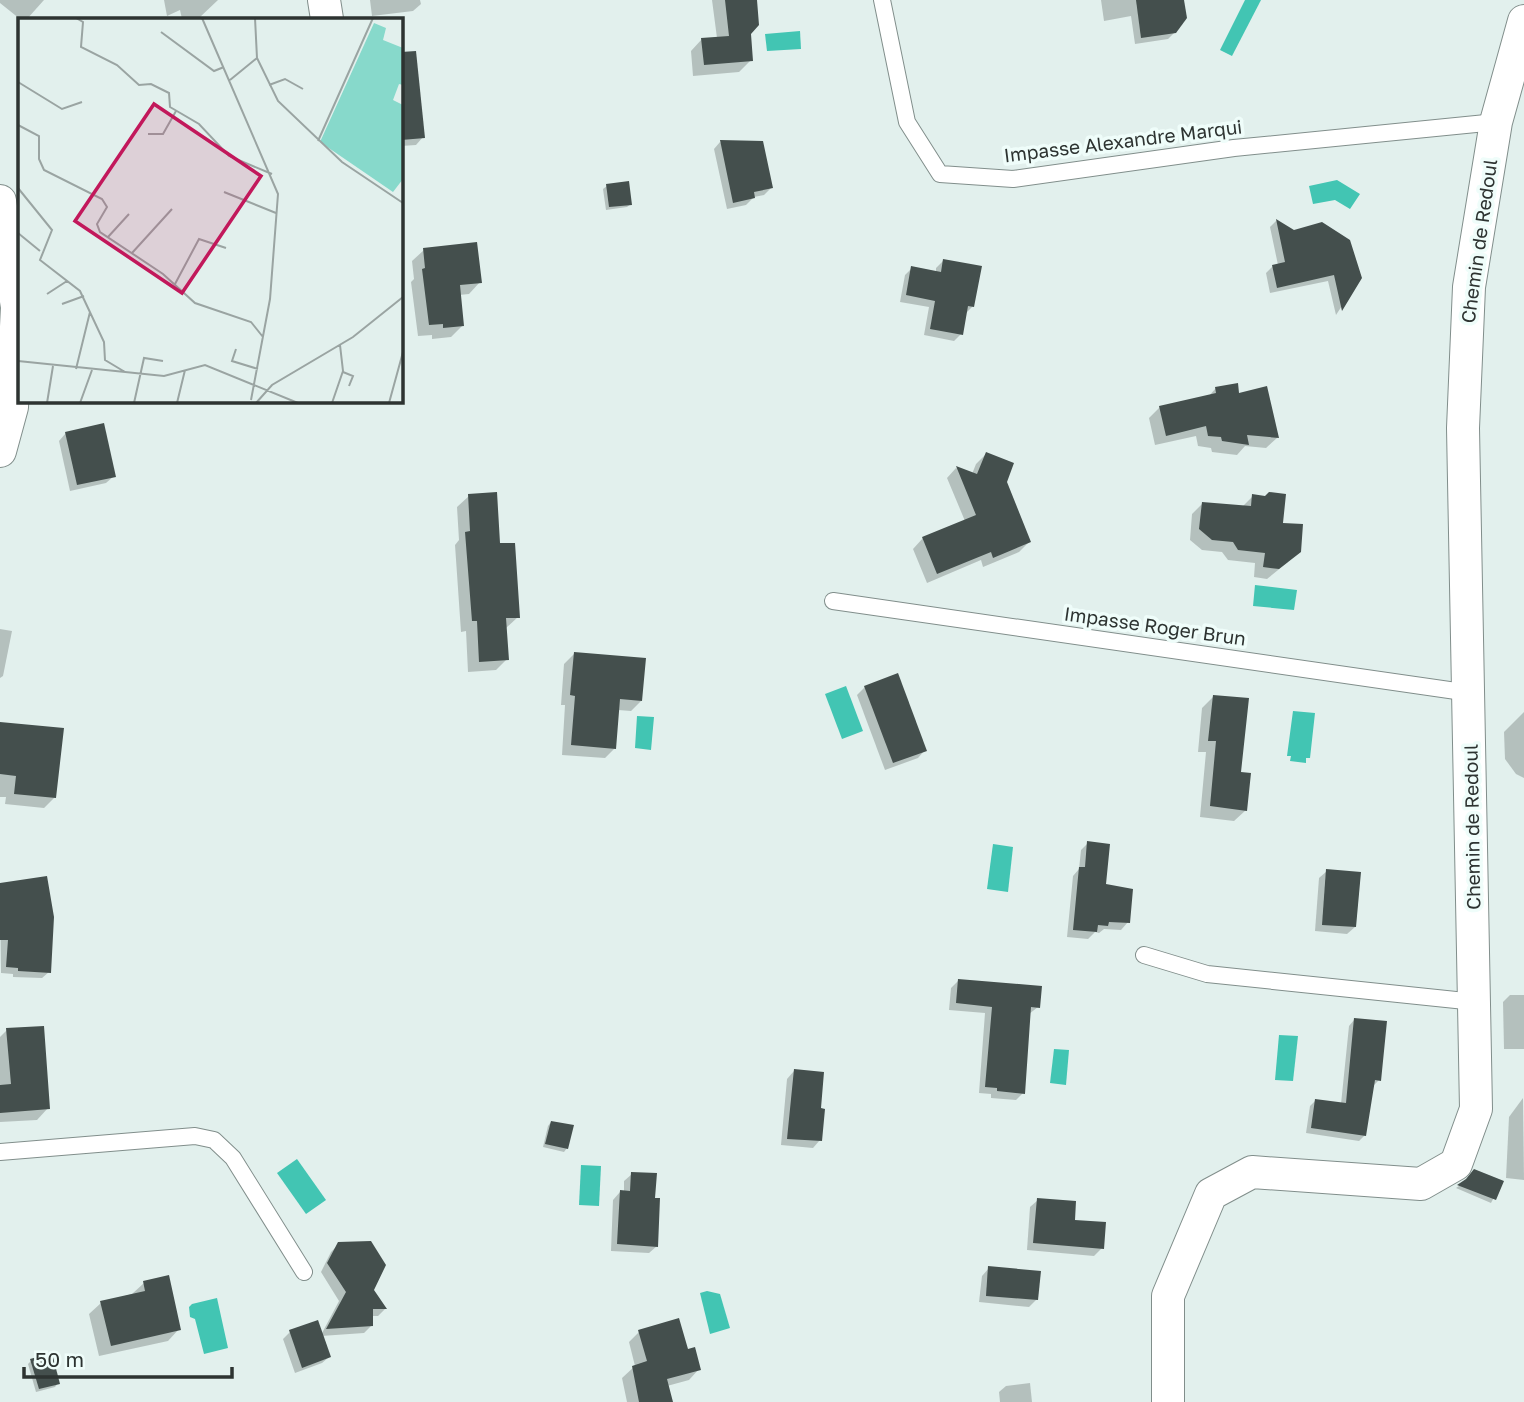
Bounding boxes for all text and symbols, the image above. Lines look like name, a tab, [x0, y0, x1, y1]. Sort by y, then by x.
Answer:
inset map	[18, 18, 402, 402]
street label: Impasse Alexandre Marqui	[1002, 114, 1243, 167]
street label: Chemin de Redoul	[1456, 157, 1501, 325]
street label: Impasse Roger Brun	[1063, 601, 1247, 650]
street label: Chemin de Redoul	[1459, 744, 1484, 910]
scale bar	[24, 1336, 233, 1380]
text: 50 m	[35, 1346, 84, 1372]

